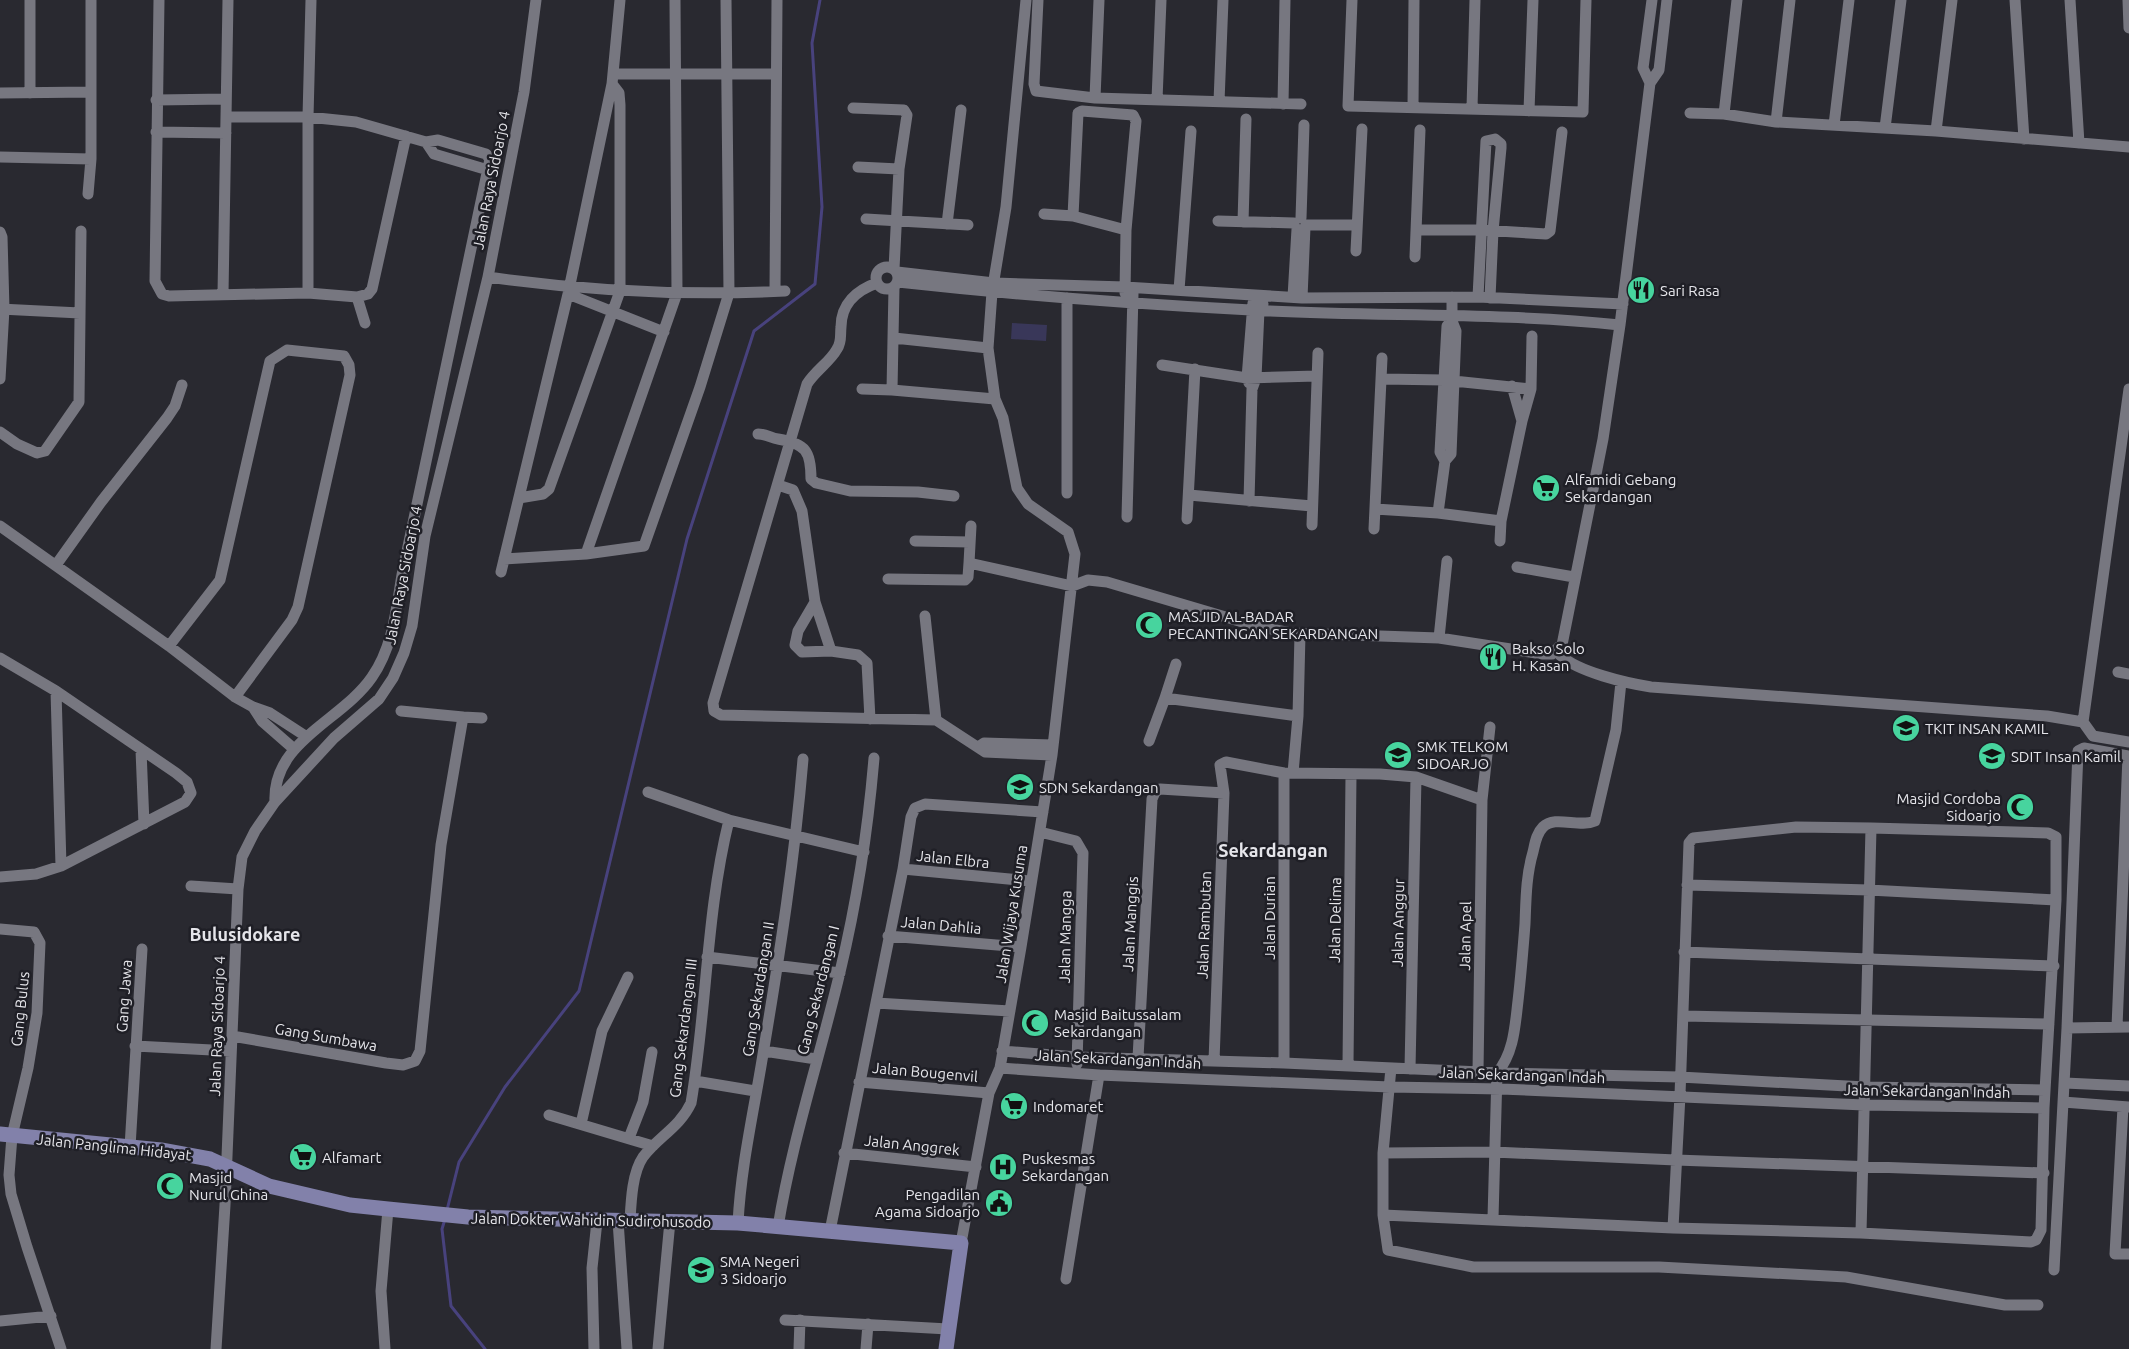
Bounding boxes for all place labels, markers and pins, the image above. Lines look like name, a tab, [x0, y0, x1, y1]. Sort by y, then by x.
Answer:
restaurant icon: Sari Rasa	[1626, 275, 1656, 305]
place label: Sari Rasa	[1660, 282, 1720, 299]
place label: Alfamidi Gebang Sekardangan	[1565, 471, 1676, 505]
supermarket icon: Alfamidi Gebang Sekardangan	[1531, 473, 1561, 503]
place label: MASJID AL-BADAR PECANTINGAN SEKARDANGAN	[1168, 608, 1378, 642]
mosque icon: MASJID AL-BADAR PECANTINGAN SEKARDANGAN	[1134, 610, 1164, 640]
place label: Bakso Solo H. Kasan	[1512, 640, 1585, 674]
restaurant icon: Bakso Solo H. Kasan	[1478, 642, 1508, 672]
school or university icon: TKIT INSAN KAMIL	[1891, 713, 1921, 743]
place label: TKIT INSAN KAMIL	[1925, 720, 2049, 737]
place label: SMK TELKOM SIDOARJO	[1417, 738, 1508, 772]
school or university icon: SMK TELKOM SIDOARJO	[1383, 740, 1413, 770]
school or university icon: SDIT Insan Kamil	[1977, 741, 2007, 771]
place label: SDIT Insan Kamil	[2011, 748, 2121, 765]
school or university icon: SDN Sekardangan	[1005, 772, 1035, 802]
place label: SDN Sekardangan	[1039, 779, 1159, 796]
place label: Masjid Cordoba Sidoarjo	[1897, 790, 2001, 824]
mosque icon: Masjid Cordoba Sidoarjo	[2005, 792, 2035, 822]
place label: Masjid Baitussalam Sekardangan	[1054, 1006, 1181, 1040]
mosque icon: Masjid Baitussalam Sekardangan	[1020, 1008, 1050, 1038]
supermarket icon: Indomaret	[999, 1091, 1029, 1121]
place label: Indomaret	[1033, 1098, 1104, 1115]
supermarket icon: Alfamart	[288, 1142, 318, 1172]
place label: Alfamart	[322, 1149, 381, 1166]
place label: Puskesmas Sekardangan	[1022, 1150, 1109, 1184]
hospital icon: Puskesmas Sekardangan	[988, 1152, 1018, 1182]
place label: Masjid Nurul Ghina	[189, 1169, 268, 1203]
mosque icon: Masjid Nurul Ghina	[155, 1171, 185, 1201]
place label: Pengadilan Agama Sidoarjo	[875, 1186, 980, 1220]
public building icon: Pengadilan Agama Sidoarjo	[984, 1188, 1014, 1218]
place label: SMA Negeri 3 Sidoarjo	[720, 1253, 799, 1287]
school or university icon: SMA Negeri 3 Sidoarjo	[686, 1255, 716, 1285]

